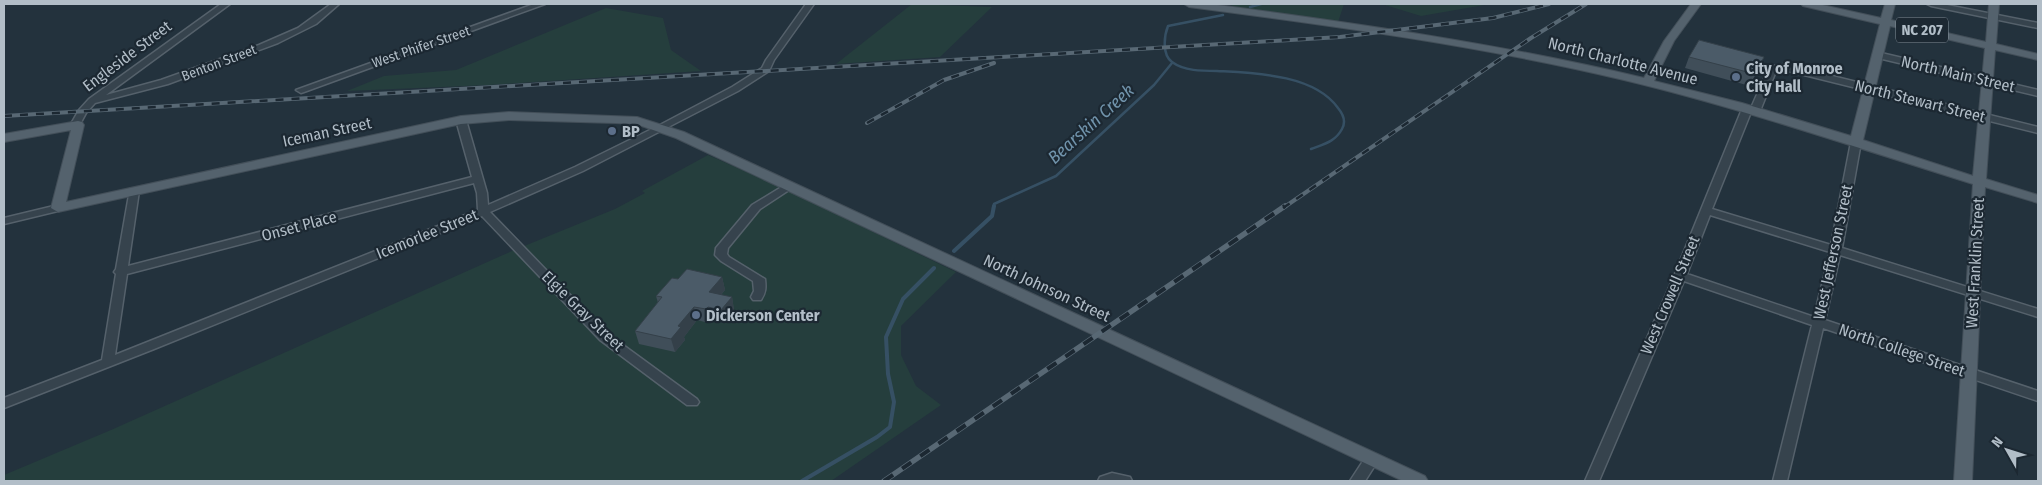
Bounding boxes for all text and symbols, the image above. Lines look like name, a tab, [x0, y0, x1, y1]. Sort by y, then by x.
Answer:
street label: Engleside Street	[79, 16, 176, 95]
road number: NC 207	[1896, 18, 1948, 42]
street label: West Phifer Street	[370, 22, 473, 72]
street label: North Charlotte Avenue	[1546, 33, 1700, 89]
street label: Benton Street	[179, 41, 259, 85]
street label: North Main Street	[1899, 52, 2017, 96]
place label: City of Monroe City Hall	[1746, 59, 1843, 96]
marker: City of Monroe City Hall	[1730, 71, 1742, 83]
street label: North Stewart Street	[1853, 76, 1988, 127]
water label: Bearskin Creek	[1043, 79, 1139, 169]
street label: Iceman Street	[281, 113, 374, 151]
place label: BP	[622, 122, 640, 141]
marker: BP	[606, 125, 618, 137]
street label: West Jefferson Street	[1809, 182, 1857, 321]
street label: West Franklin Street	[1962, 197, 1988, 329]
street label: Icemorlee Street	[373, 205, 481, 263]
street label: Onset Place	[259, 207, 339, 245]
street label: West Crowell Street	[1636, 232, 1704, 357]
street label: North Johnson Street	[981, 250, 1114, 326]
street label: Elgie Gray Street	[538, 267, 629, 356]
place label: Dickerson Center	[706, 306, 820, 325]
marker: Dickerson Center	[690, 309, 702, 321]
street label: North College Street	[1837, 320, 1968, 381]
north arrow	[1982, 425, 2032, 475]
text: N	[1988, 434, 2007, 451]

